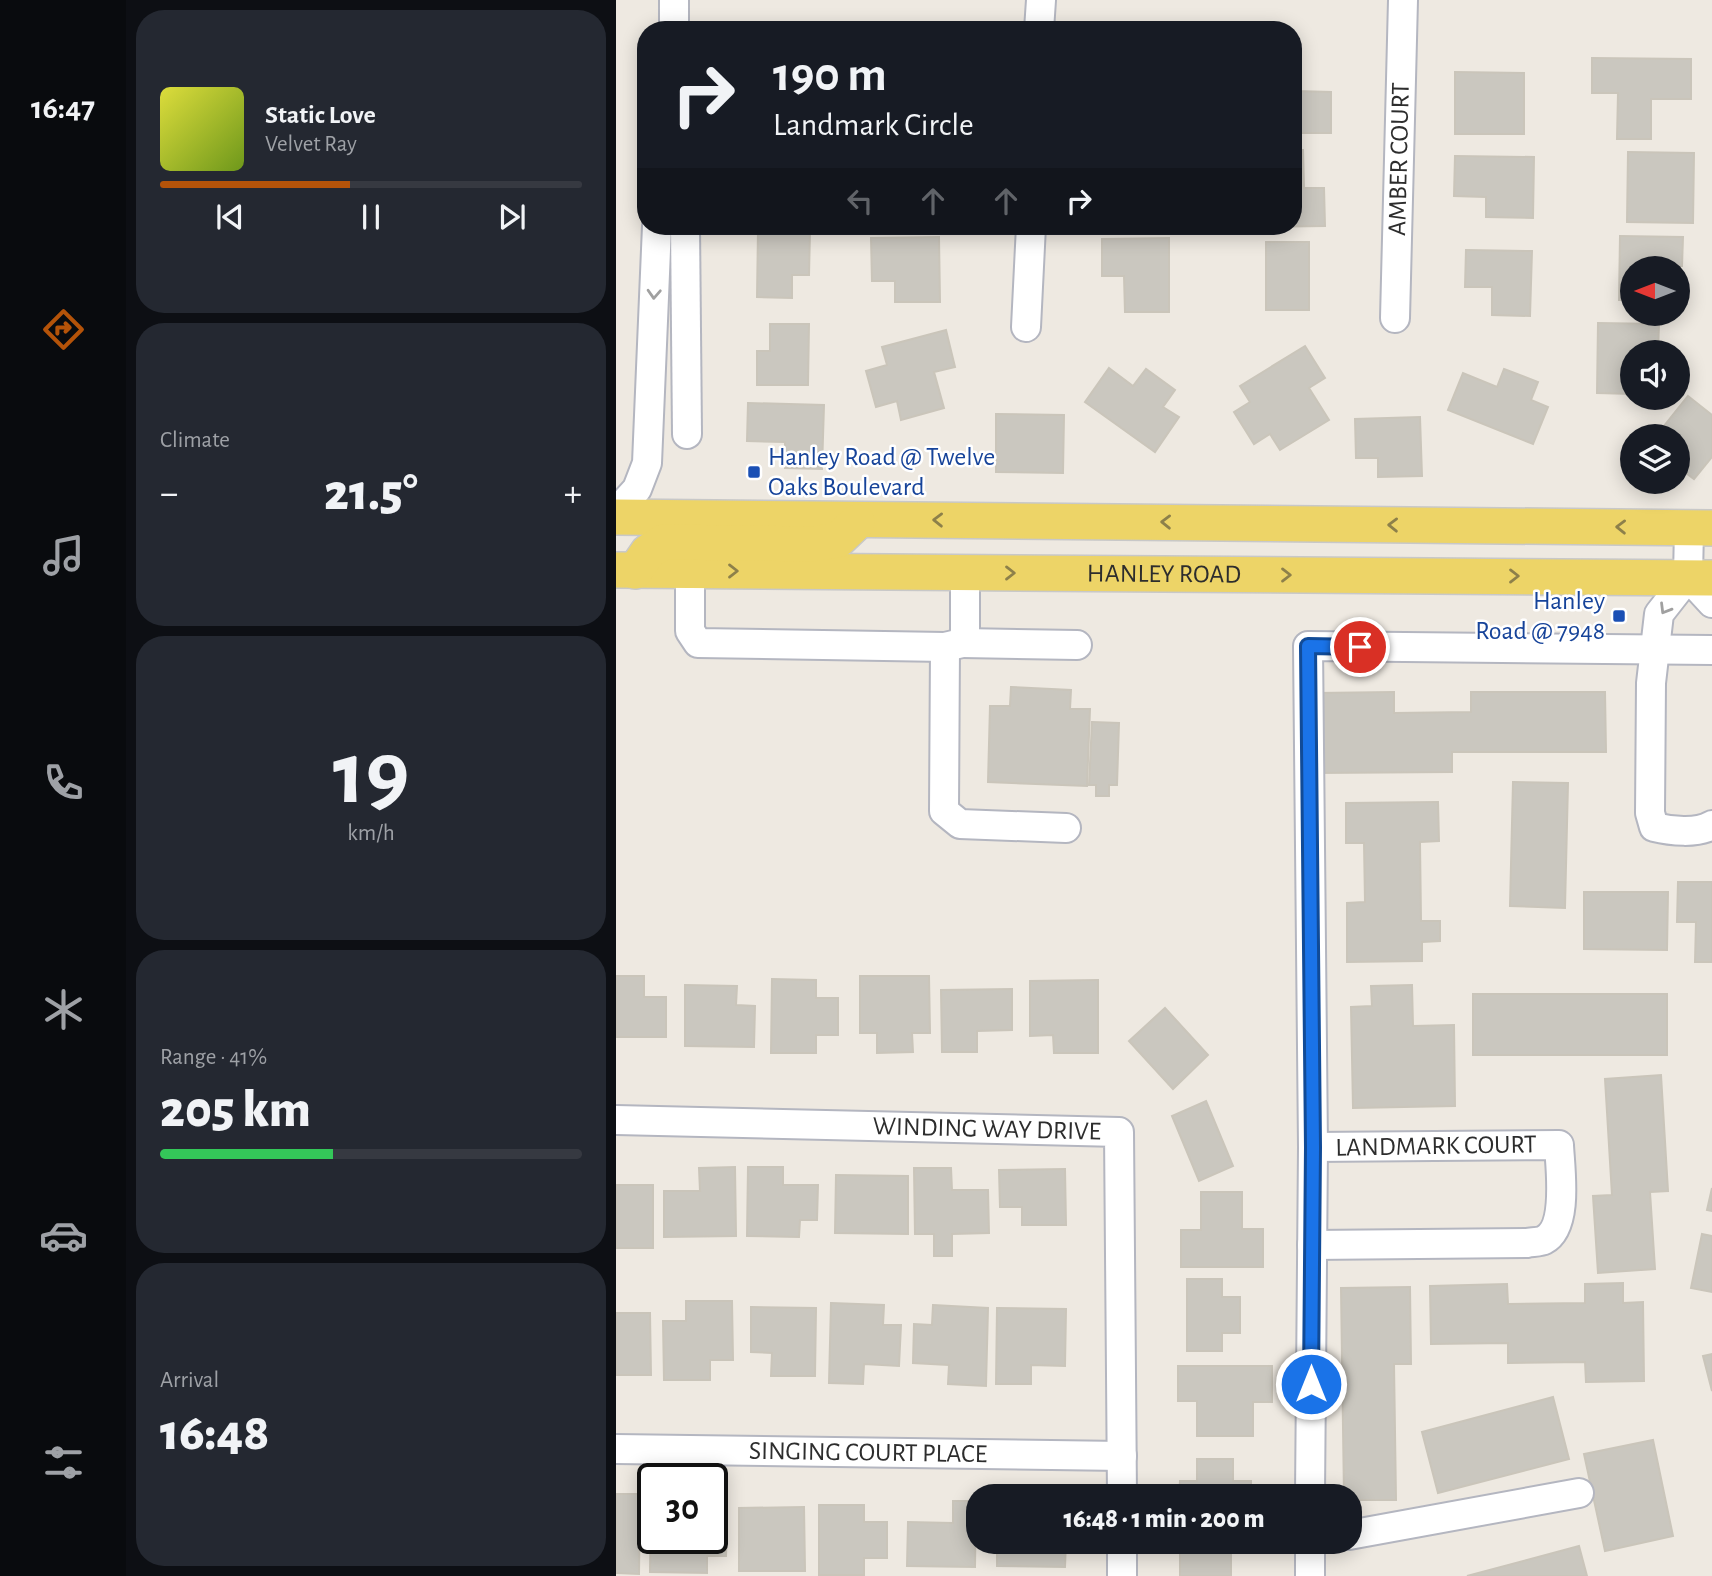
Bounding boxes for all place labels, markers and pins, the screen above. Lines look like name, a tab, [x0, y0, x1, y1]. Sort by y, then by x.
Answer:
place label: Hanley Road @ Twelve Oaks Boulevard	[768, 444, 995, 500]
marker: Hanley Road @ Twelve Oaks Boulevard	[746, 464, 762, 480]
place label: Hanley Road @ 7948	[1475, 588, 1605, 644]
marker: Hanley Road @ 7948	[1611, 608, 1627, 624]
pin	[1330, 617, 1390, 677]

